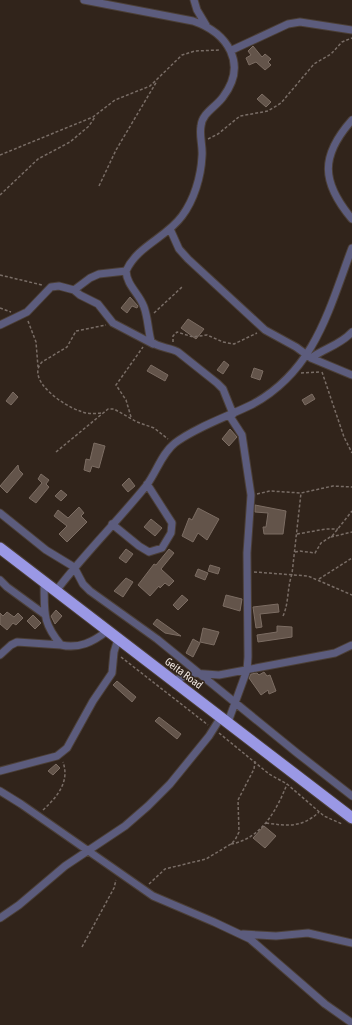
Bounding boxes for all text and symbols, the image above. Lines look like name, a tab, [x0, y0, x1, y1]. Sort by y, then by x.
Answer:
street label: Geita Road	[163, 655, 205, 691]

